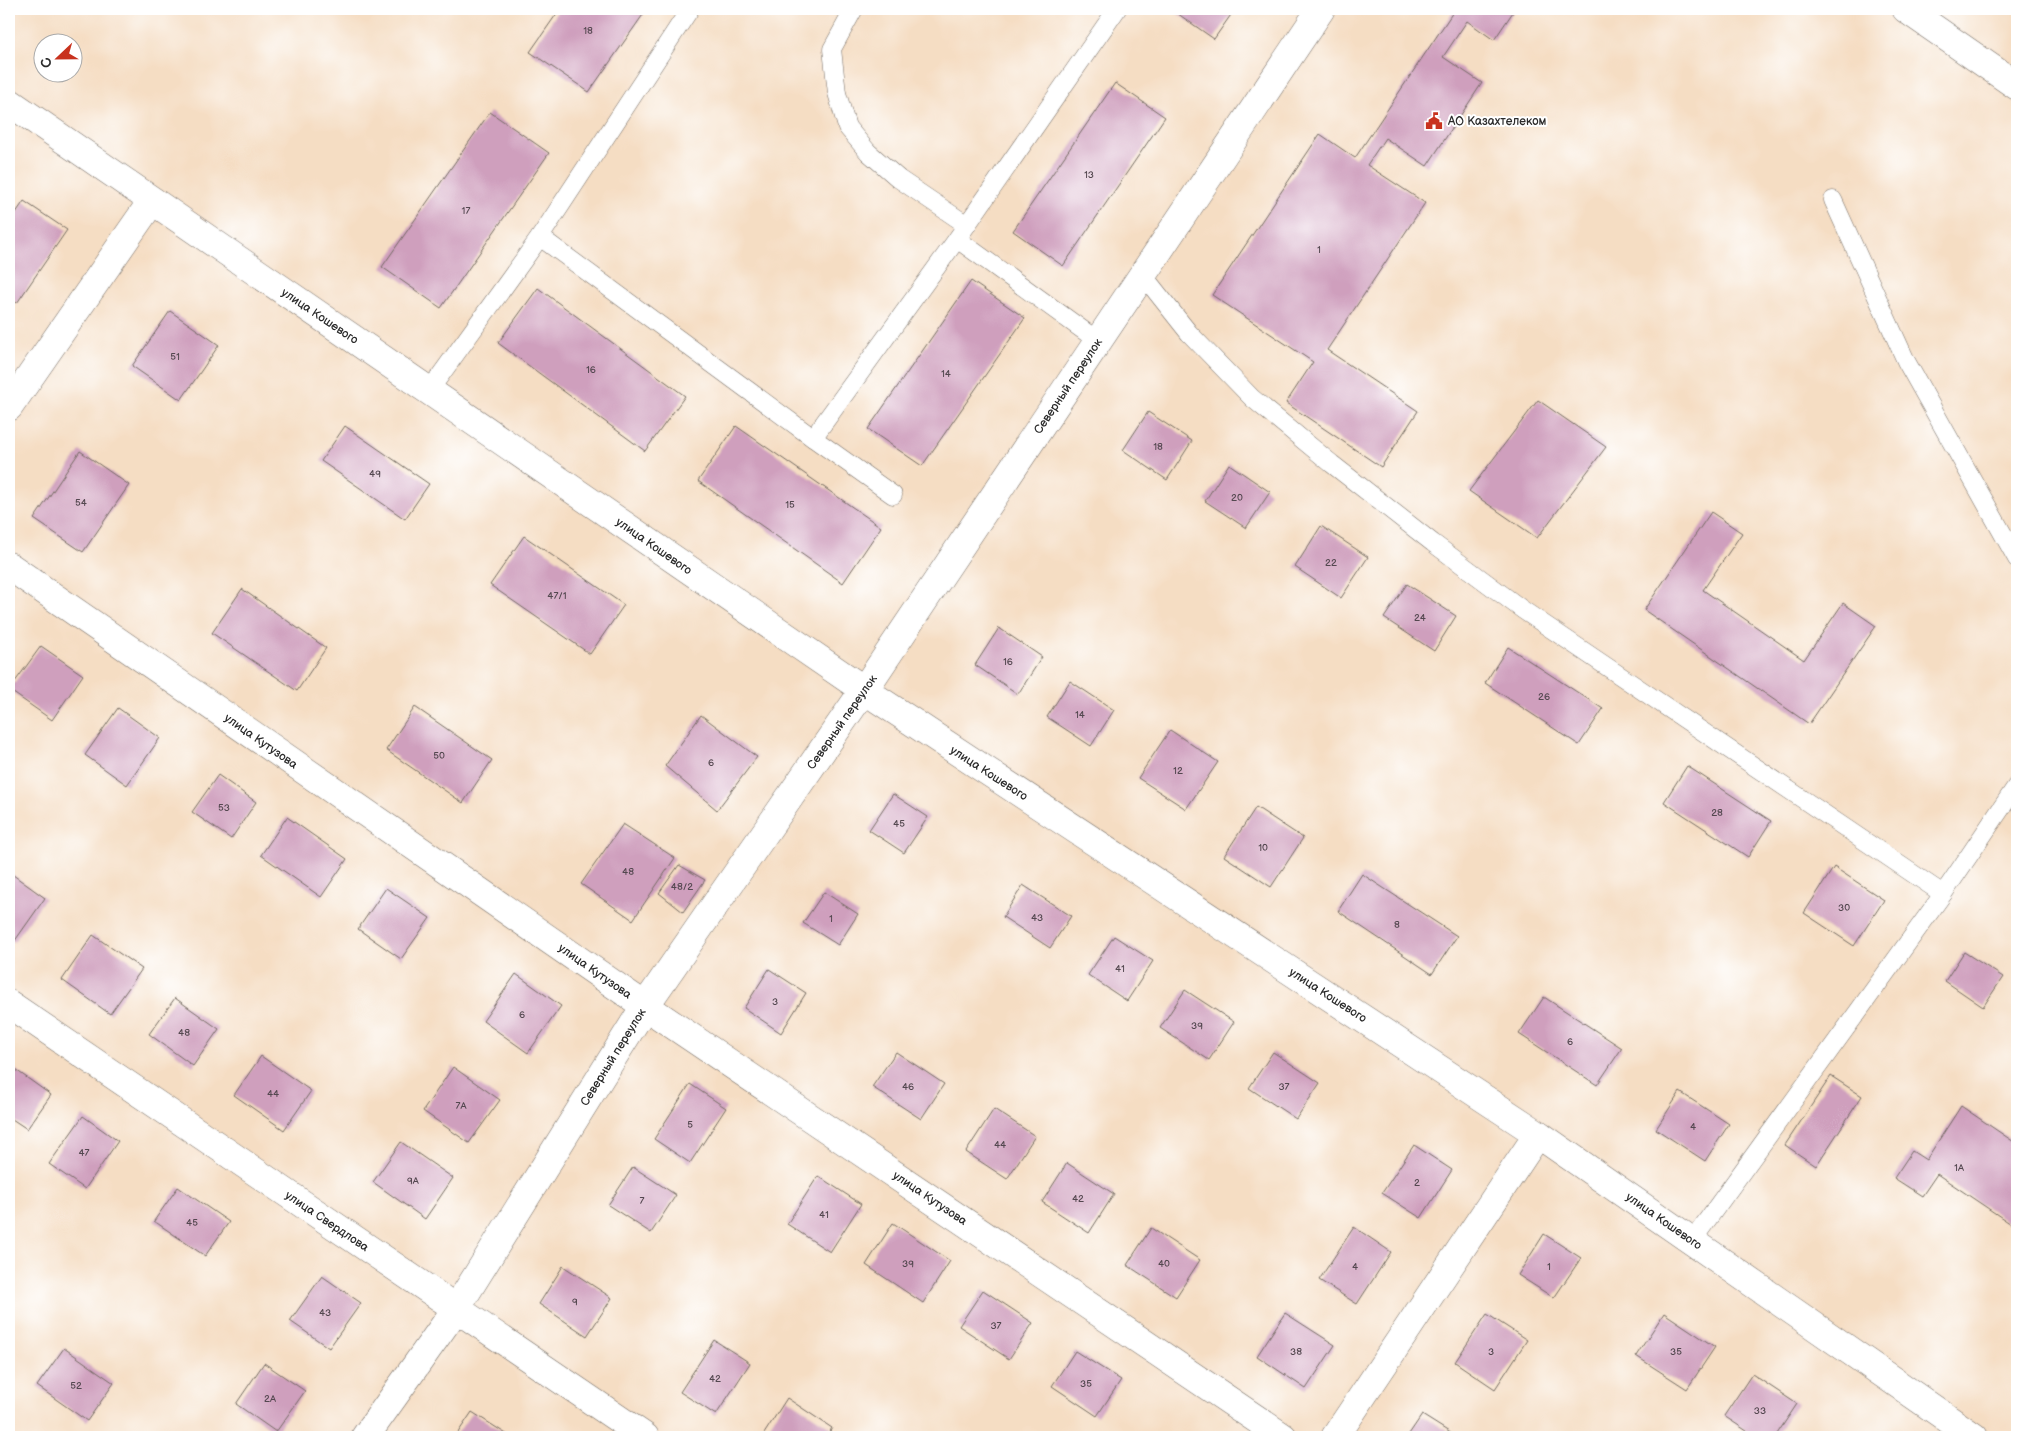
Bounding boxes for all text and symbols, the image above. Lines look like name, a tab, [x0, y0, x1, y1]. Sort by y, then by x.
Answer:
house number: 18	[583, 25, 593, 37]
north arrow	[32, 32, 82, 82]
text: С	[37, 55, 56, 70]
public building icon: АО Казахтелеком	[1424, 111, 1444, 131]
place label: АО Казахтелеком	[1447, 114, 1546, 129]
house number: 13	[1084, 169, 1094, 181]
house number: 17	[462, 205, 470, 217]
house number: 1	[1317, 244, 1321, 256]
street label: улица Кошевого	[278, 285, 361, 348]
street label: Северный переулок	[1031, 335, 1106, 437]
house number: 51	[170, 351, 180, 363]
house number: 16	[586, 364, 596, 376]
house number: 14	[941, 368, 951, 380]
house number: 18	[1153, 441, 1163, 453]
house number: 49	[369, 468, 381, 480]
house number: 20	[1231, 492, 1243, 504]
house number: 54	[75, 497, 87, 509]
house number: 15	[785, 499, 795, 511]
street label: улица Кошевого	[613, 515, 695, 578]
house number: 22	[1325, 557, 1337, 569]
house number: 47/1	[547, 590, 567, 602]
house number: 24	[1414, 612, 1426, 624]
house number: 16	[1003, 656, 1013, 668]
street label: Северный переулок	[804, 672, 881, 773]
house number: 26	[1538, 691, 1550, 703]
house number: 14	[1075, 709, 1085, 721]
street label: улица Кутузова	[221, 711, 300, 772]
street label: улица Кошевого	[947, 743, 1030, 804]
house number: 50	[433, 750, 445, 762]
house number: 6	[708, 757, 714, 769]
house number: 12	[1173, 765, 1183, 777]
house number: 53	[218, 802, 230, 814]
house number: 28	[1711, 807, 1723, 819]
house number: 45	[893, 818, 905, 830]
house number: 10	[1258, 842, 1268, 854]
house number: 48	[622, 866, 634, 878]
house number: 48/2	[671, 881, 693, 893]
house number: 30	[1838, 902, 1850, 914]
house number: 43	[1031, 912, 1043, 924]
house number: 1	[829, 913, 833, 925]
house number: 8	[1394, 919, 1400, 931]
street label: улица Кутузова	[555, 941, 634, 1002]
house number: 41	[1115, 963, 1125, 975]
street label: улица Кошевого	[1286, 965, 1369, 1026]
house number: 3	[772, 996, 778, 1008]
street label: Северный переулок	[577, 1005, 650, 1109]
house number: 6	[519, 1009, 525, 1021]
house number: 39	[1191, 1020, 1203, 1032]
house number: 48	[178, 1027, 190, 1039]
house number: 6	[1567, 1036, 1573, 1048]
house number: 46	[902, 1081, 914, 1093]
house number: 37	[1278, 1081, 1290, 1093]
house number: 44	[267, 1088, 279, 1100]
house number: 7А	[456, 1100, 467, 1112]
house number: 5	[687, 1119, 693, 1131]
house number: 4	[1690, 1121, 1696, 1133]
house number: 44	[994, 1139, 1006, 1151]
house number: 47	[78, 1147, 90, 1159]
house number: 1А	[1954, 1162, 1965, 1174]
street label: улица Кутузова	[890, 1168, 970, 1229]
house number: 9А	[407, 1175, 420, 1187]
house number: 2	[1414, 1177, 1420, 1189]
street label: улица Свердлова	[282, 1188, 371, 1255]
street label: улица Кошевого	[1623, 1190, 1705, 1253]
house number: 42	[1072, 1193, 1084, 1205]
house number: 7	[640, 1195, 645, 1207]
house number: 41	[819, 1209, 829, 1221]
house number: 45	[186, 1217, 198, 1229]
house number: 39	[902, 1258, 914, 1270]
house number: 40	[1158, 1258, 1170, 1270]
house number: 4	[1352, 1261, 1358, 1273]
house number: 1	[1547, 1261, 1551, 1273]
house number: 9	[572, 1296, 578, 1308]
house number: 43	[319, 1307, 331, 1319]
house number: 37	[990, 1320, 1002, 1332]
house number: 38	[1290, 1346, 1302, 1358]
house number: 3	[1488, 1346, 1494, 1358]
house number: 35	[1670, 1346, 1682, 1358]
house number: 42	[709, 1373, 721, 1385]
house number: 35	[1080, 1378, 1092, 1390]
house number: 52	[70, 1380, 82, 1392]
house number: 2А	[264, 1393, 277, 1405]
house number: 33	[1754, 1405, 1766, 1417]

